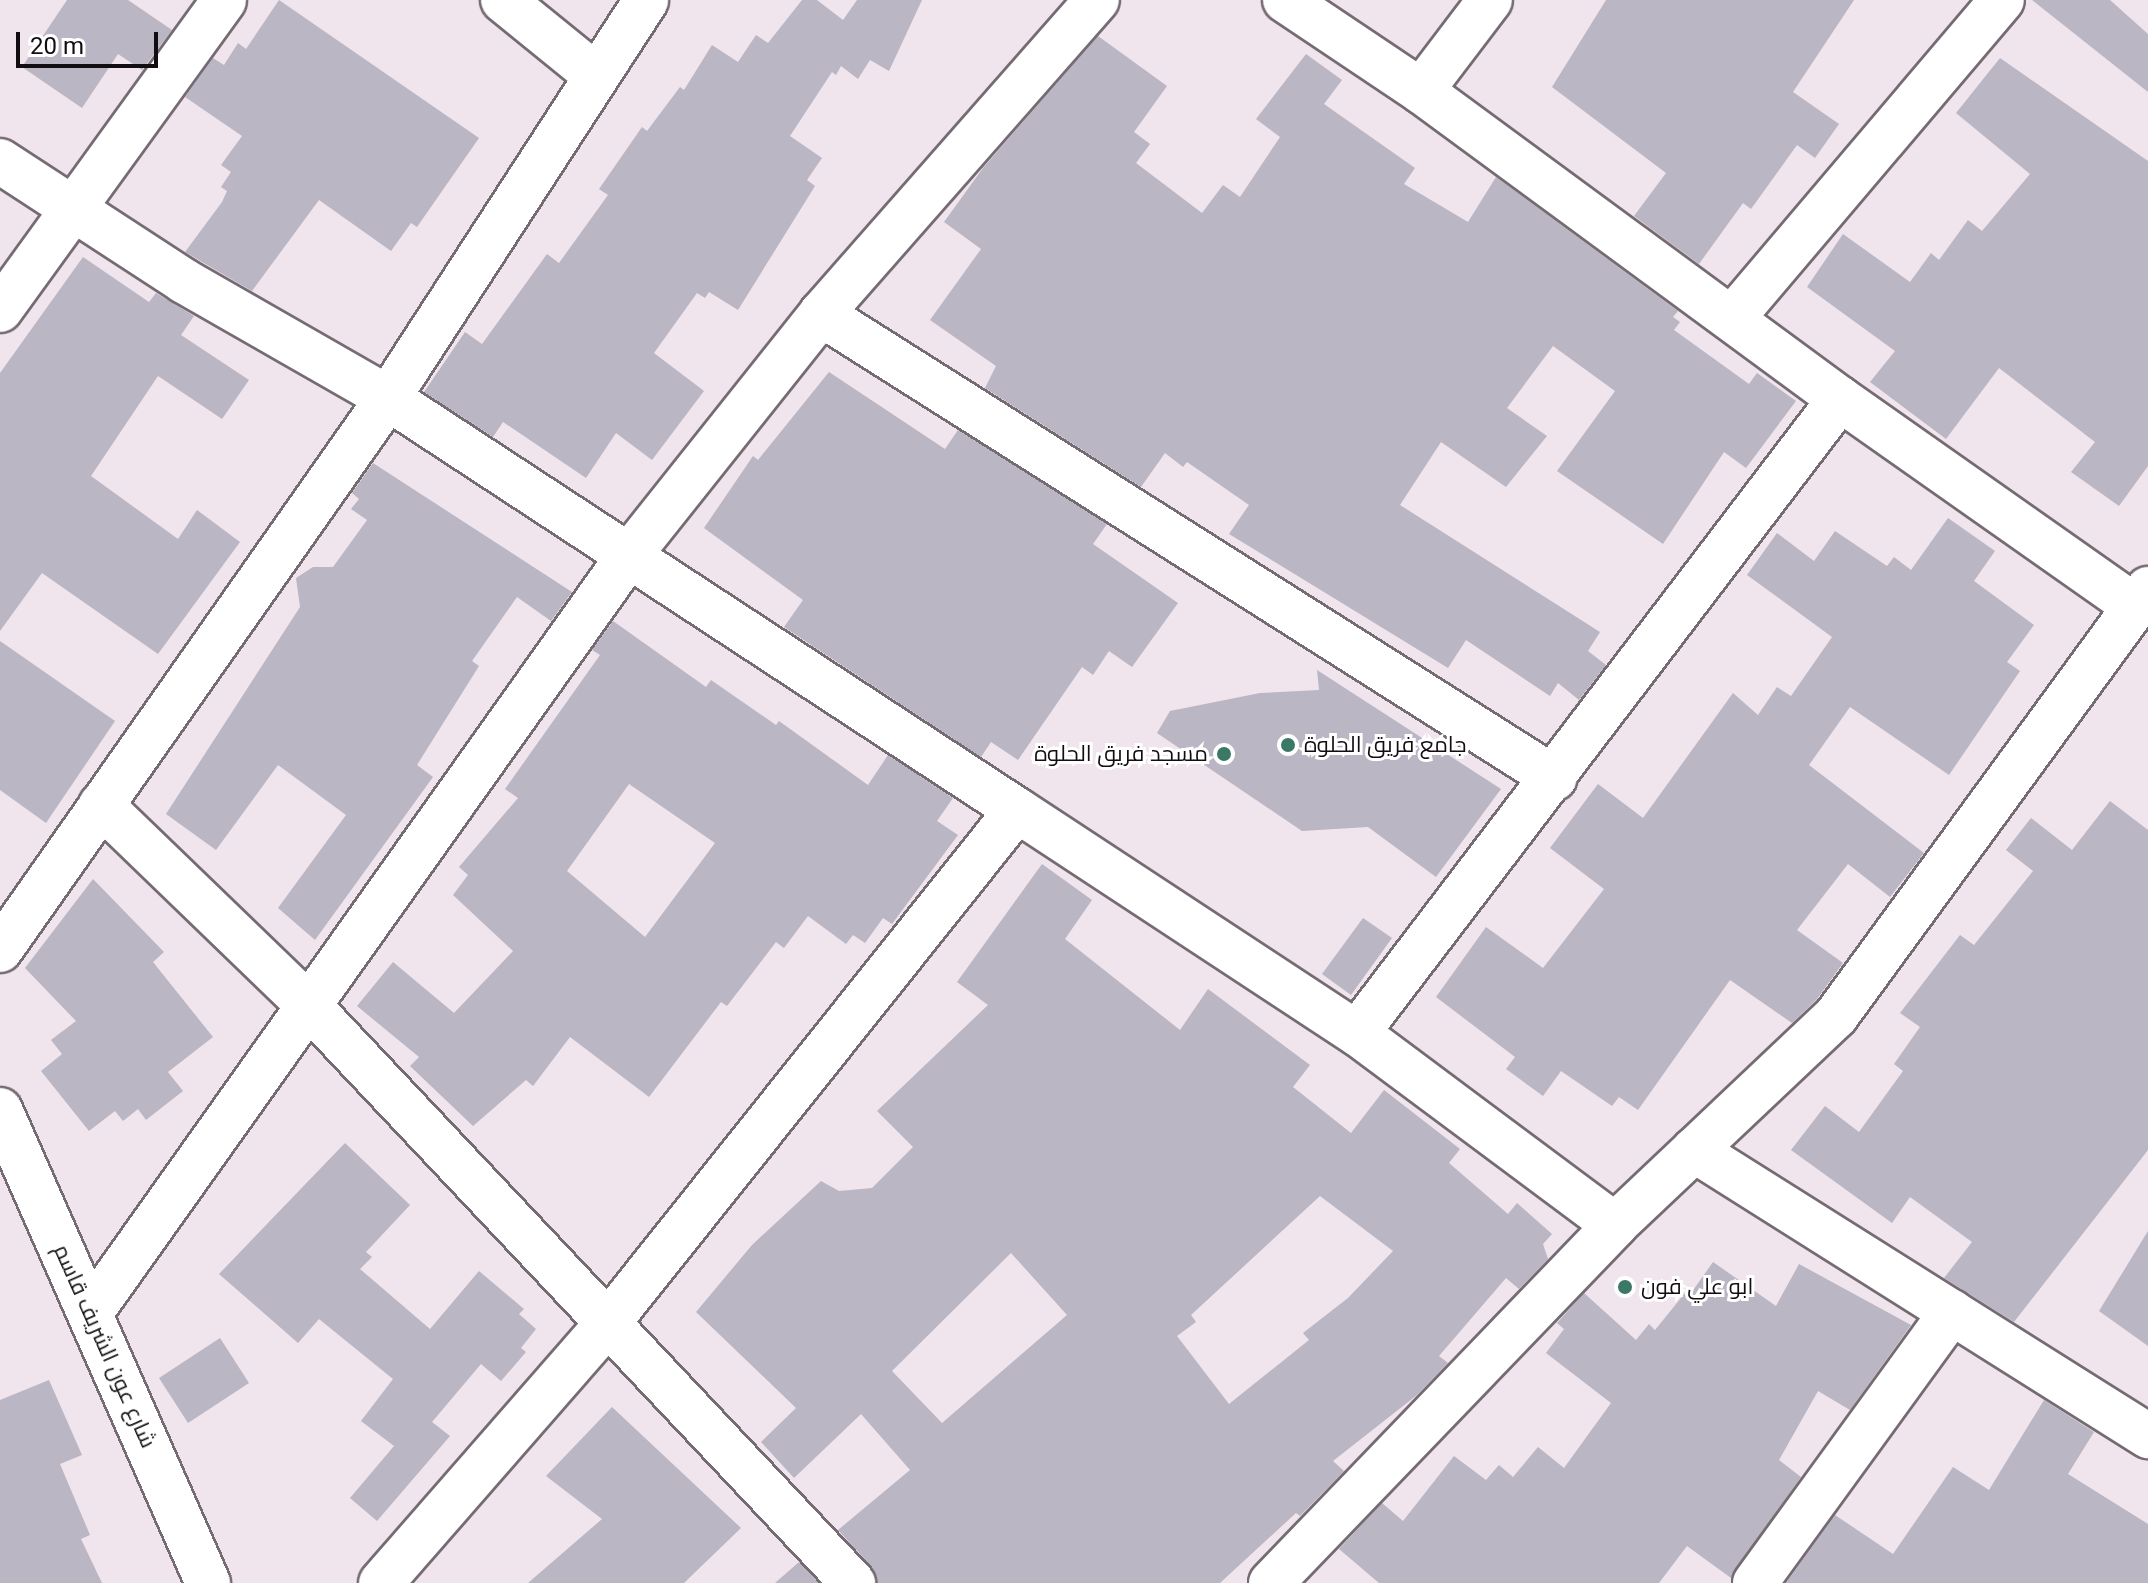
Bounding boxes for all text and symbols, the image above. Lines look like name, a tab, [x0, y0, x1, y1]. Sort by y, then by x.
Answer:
scale bar	[20, 16, 162, 66]
text: 20 m	[30, 32, 84, 60]
place label: جامع فريق الحلوة	[1304, 732, 1466, 758]
marker: جامع فريق الحلوة	[1279, 736, 1297, 754]
place label: مسجد فريق الحلوة	[1034, 741, 1208, 767]
marker: مسجد فريق الحلوة	[1215, 745, 1233, 763]
street label: شارع عون الشريف قاسم	[48, 1240, 162, 1452]
place label: ابو علي فون	[1641, 1274, 1753, 1300]
marker: ابو علي فون	[1616, 1278, 1634, 1296]

